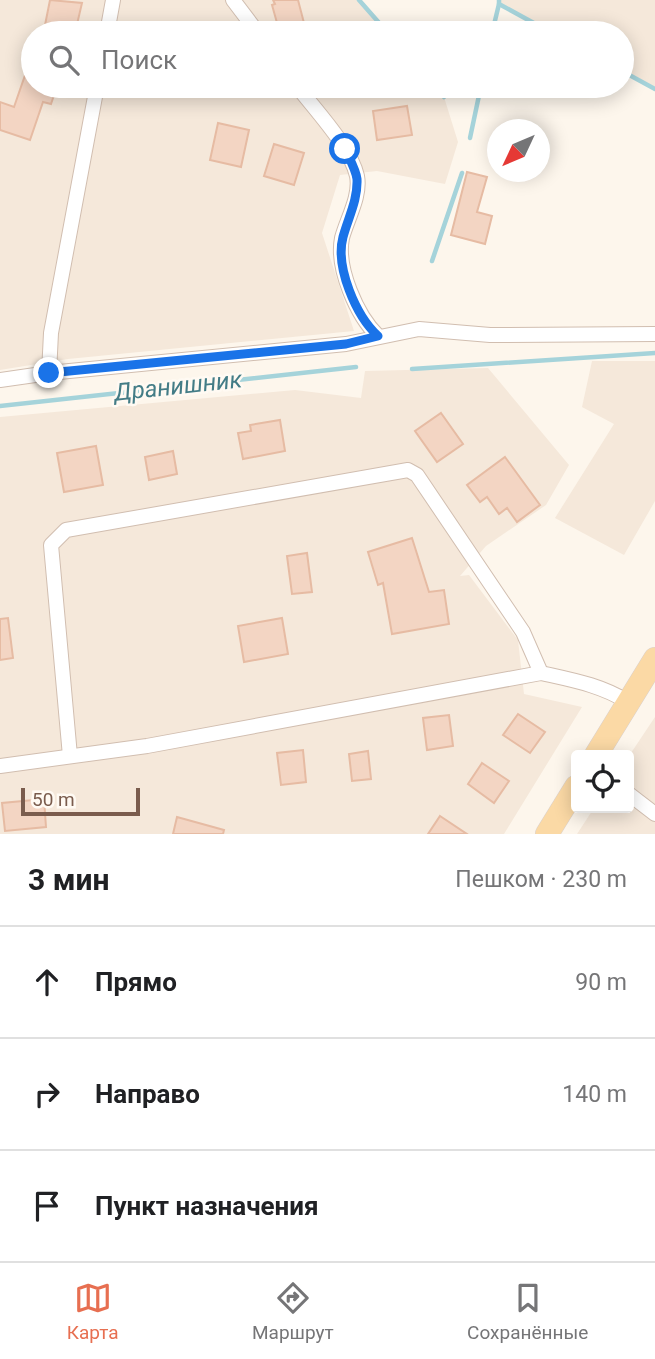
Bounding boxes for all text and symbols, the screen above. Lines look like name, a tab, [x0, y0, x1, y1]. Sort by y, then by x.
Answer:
search box	[21, 21, 634, 98]
icon: search	[45, 41, 83, 79]
text: Поиск	[101, 45, 177, 75]
north arrow	[487, 119, 550, 182]
route start	[329, 133, 360, 164]
route end	[33, 357, 64, 388]
water label: Дранишник	[111, 365, 245, 407]
map controls	[571, 750, 634, 813]
button: locate	[571, 750, 634, 813]
scale bar	[21, 785, 140, 817]
text: 50 m	[32, 788, 75, 811]
text: 3 мин	[28, 862, 109, 897]
text: Пешком · 230 m	[455, 866, 627, 893]
icon: ahead	[28, 963, 66, 1001]
text: Прямо	[95, 967, 177, 997]
text: 90 m	[575, 969, 627, 996]
icon: right	[28, 1075, 66, 1113]
text: Направо	[95, 1079, 200, 1109]
text: 140 m	[562, 1081, 627, 1108]
icon: arrive	[28, 1187, 66, 1225]
text: Пункт назначения	[95, 1191, 319, 1221]
tab: Карта	[67, 1279, 119, 1344]
tab: Маршрут	[252, 1279, 334, 1344]
tab: Сохранённые	[467, 1279, 588, 1344]

